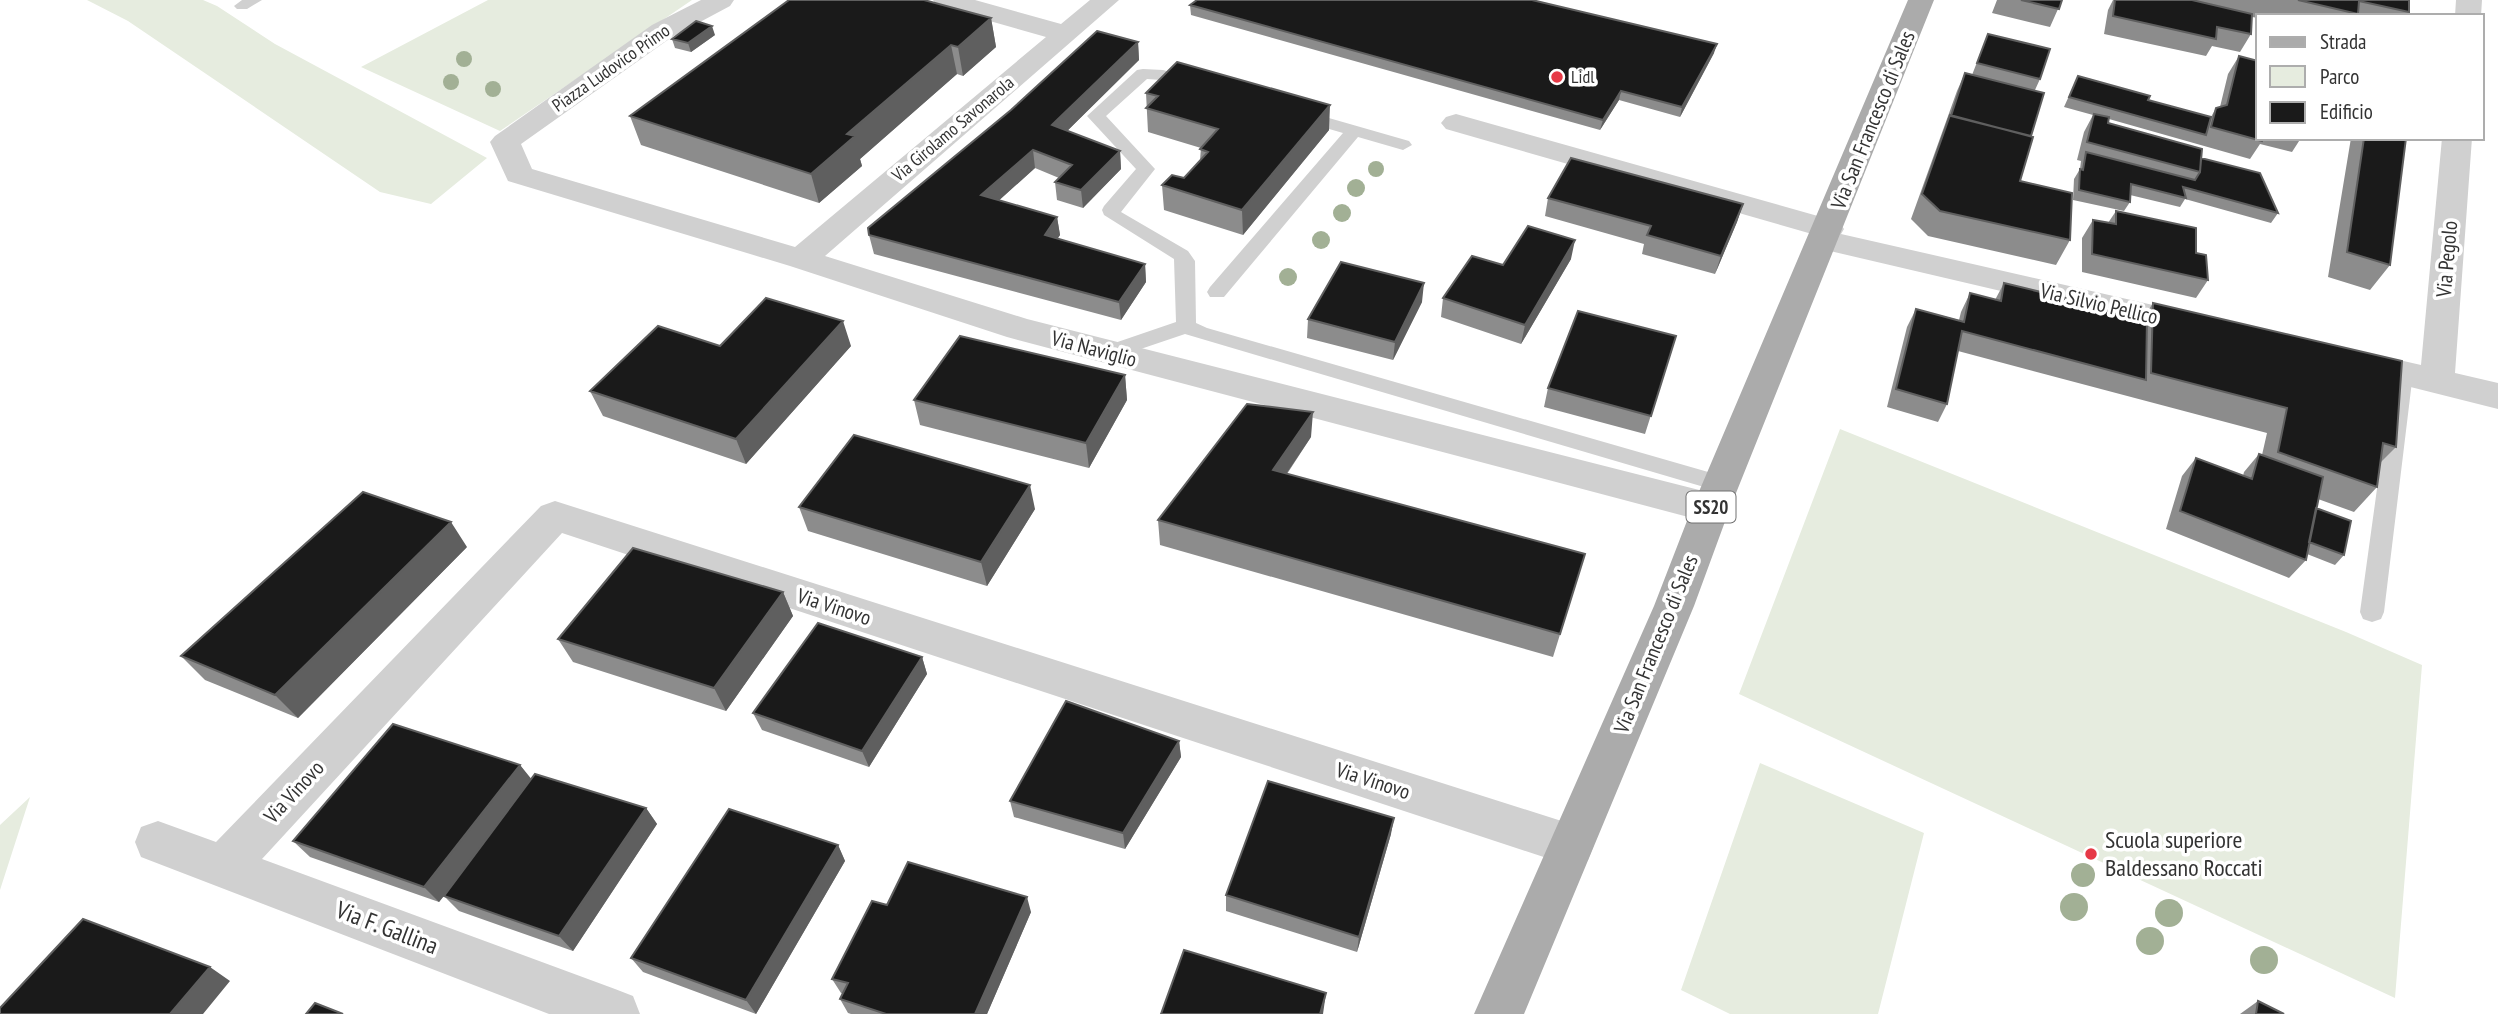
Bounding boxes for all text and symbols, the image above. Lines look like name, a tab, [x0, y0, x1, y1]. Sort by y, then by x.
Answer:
legend	[2256, 14, 2484, 140]
street label: Piazza Ludovico Primo	[548, 18, 674, 117]
street label: Via San Francesco di Sales	[1824, 27, 1921, 214]
text: Strada	[2320, 28, 2366, 55]
text: Parco	[2320, 63, 2359, 90]
place label: Lidl	[1571, 65, 1595, 88]
marker: Lidl	[1549, 69, 1565, 85]
street label: Via Girolamo Savonarola	[886, 71, 1018, 187]
text: Edificio	[2320, 98, 2373, 125]
street label: Via Pegolo	[2430, 220, 2463, 299]
street label: Via Silvio Pellico	[2037, 277, 2161, 330]
street label: Via Naviglio	[1048, 324, 1140, 373]
road number: SS20	[1686, 492, 1736, 522]
street label: Via San Francesco di Sales	[1607, 551, 1704, 738]
street label: Via Vinovo	[793, 582, 875, 631]
street label: Via Vinovo	[257, 755, 329, 829]
street label: Via Vinovo	[1332, 756, 1414, 805]
place label: Scuola superiore Baldessano Roccati	[2105, 824, 2263, 883]
marker: Scuola superiore Baldessano Roccati	[2083, 846, 2099, 862]
street label: Via F. Gallina	[331, 894, 443, 961]

